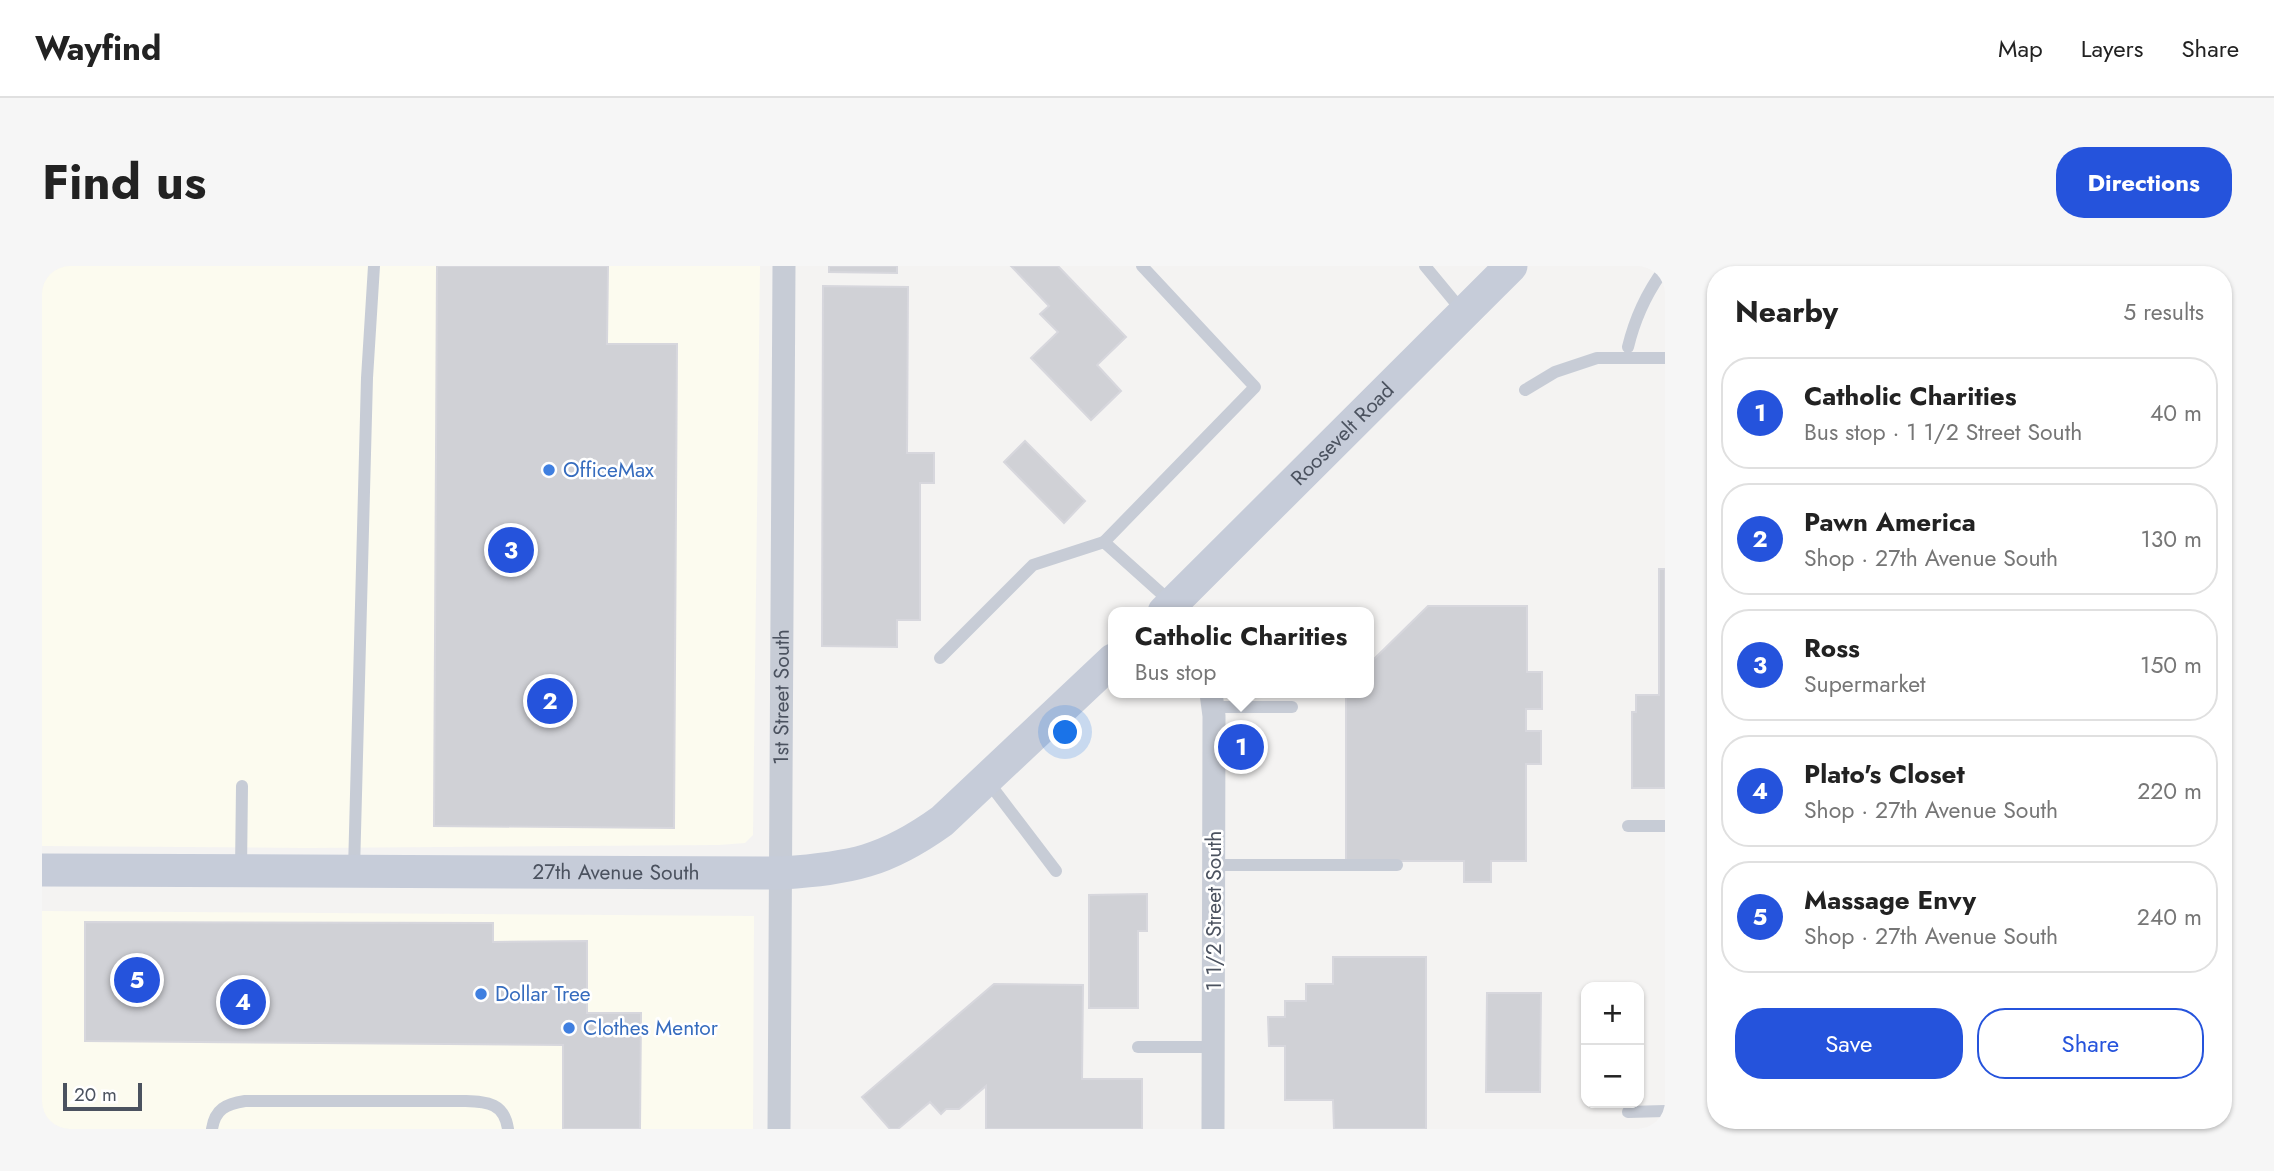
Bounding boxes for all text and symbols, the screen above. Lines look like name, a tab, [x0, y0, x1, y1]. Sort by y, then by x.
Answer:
text: Wayfind	[35, 25, 161, 72]
text: Map	[1998, 31, 2043, 66]
text: Layers	[2081, 31, 2143, 66]
text: Share	[2181, 31, 2239, 66]
text: Find us	[42, 147, 206, 217]
button: Directions	[2056, 147, 2232, 218]
text: Nearby	[1735, 290, 1838, 333]
text: 5 results	[2123, 295, 2204, 329]
street label: Roosevelt Road	[1284, 376, 1401, 492]
text: Catholic Charities	[1804, 377, 2017, 415]
text: 1	[1754, 396, 1766, 430]
text: 40 m	[2150, 396, 2202, 430]
text: Bus stop · 1 1/2 Street South	[1804, 415, 2082, 449]
place label: OfficeMax	[563, 455, 654, 485]
marker: OfficeMax	[541, 462, 557, 478]
text: Pawn America	[1804, 503, 1976, 541]
text: 2	[1752, 522, 1768, 556]
text: 130 m	[2140, 522, 2202, 556]
pin: 3	[488, 524, 534, 576]
text: Shop · 27th Avenue South	[1804, 541, 2058, 575]
popup	[1108, 607, 1374, 698]
text: Catholic Charities	[1135, 617, 1347, 655]
street label: 1st Street South	[766, 629, 797, 765]
text: Ross	[1804, 629, 1860, 667]
text: 3	[1753, 648, 1767, 682]
text: 150 m	[2140, 648, 2202, 682]
text: Bus stop	[1135, 655, 1216, 689]
text: Supermarket	[1804, 667, 1926, 701]
pin: 2	[527, 675, 573, 727]
your location	[1048, 715, 1082, 749]
pin: 1	[1218, 721, 1264, 773]
text: Plato's Closet	[1804, 755, 1965, 793]
text: 4	[1752, 774, 1768, 808]
text: 220 m	[2137, 774, 2202, 808]
text: Shop · 27th Avenue South	[1804, 793, 2058, 827]
street label: 1 1/2 Street South	[1199, 831, 1229, 991]
street label: 27th Avenue South	[532, 857, 700, 888]
text: Massage Envy	[1804, 881, 1976, 919]
text: 5	[1753, 900, 1767, 934]
text: 240 m	[2137, 900, 2202, 934]
text: Shop · 27th Avenue South	[1804, 919, 2058, 953]
pin: 5	[114, 954, 160, 1006]
pin: 4	[220, 976, 266, 1028]
place label: Dollar Tree	[495, 979, 591, 1009]
map controls	[1581, 982, 1644, 1108]
button: +	[1581, 982, 1644, 1045]
marker: Dollar Tree	[473, 986, 489, 1002]
button: Save	[1735, 1008, 1963, 1079]
button: Share	[1977, 1008, 2204, 1079]
place label: Clothes Mentor	[583, 1013, 719, 1043]
marker: Clothes Mentor	[561, 1020, 577, 1036]
button: −	[1581, 1045, 1644, 1108]
scale bar	[63, 1080, 142, 1112]
text: 20 m	[74, 1081, 117, 1108]

